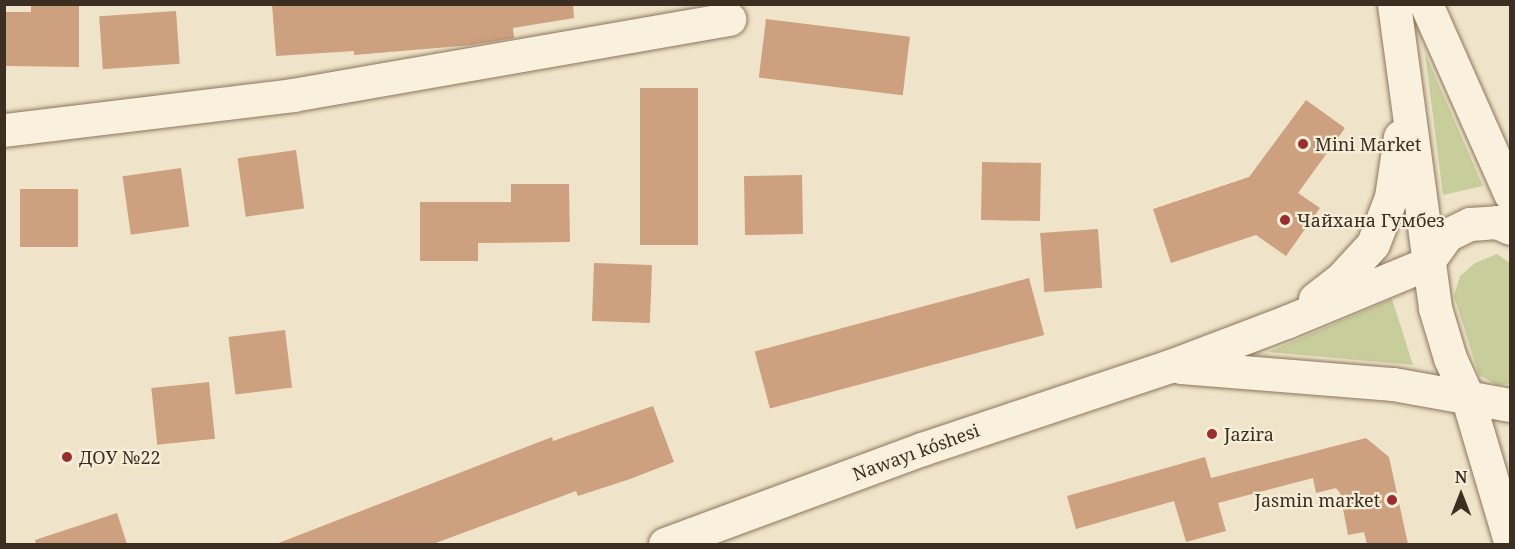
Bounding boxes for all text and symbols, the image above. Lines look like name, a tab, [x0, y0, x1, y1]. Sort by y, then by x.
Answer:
place label: Mini Market	[1315, 133, 1421, 155]
marker: Mini Market	[1296, 137, 1310, 151]
place label: Чайхана Гумбез	[1297, 209, 1445, 231]
marker: Чайхана Гумбез	[1278, 213, 1292, 227]
street label: Nawayı kóshesi	[850, 419, 982, 485]
place label: Jazira	[1224, 423, 1274, 445]
marker: Jazira	[1205, 427, 1219, 441]
place label: ДОУ №22	[79, 446, 161, 468]
marker: ДОУ №22	[60, 450, 74, 464]
north arrow	[1431, 465, 1491, 525]
text: N	[1455, 466, 1467, 488]
place label: Jasmin market	[1255, 489, 1380, 511]
marker: Jasmin market	[1385, 493, 1399, 507]

